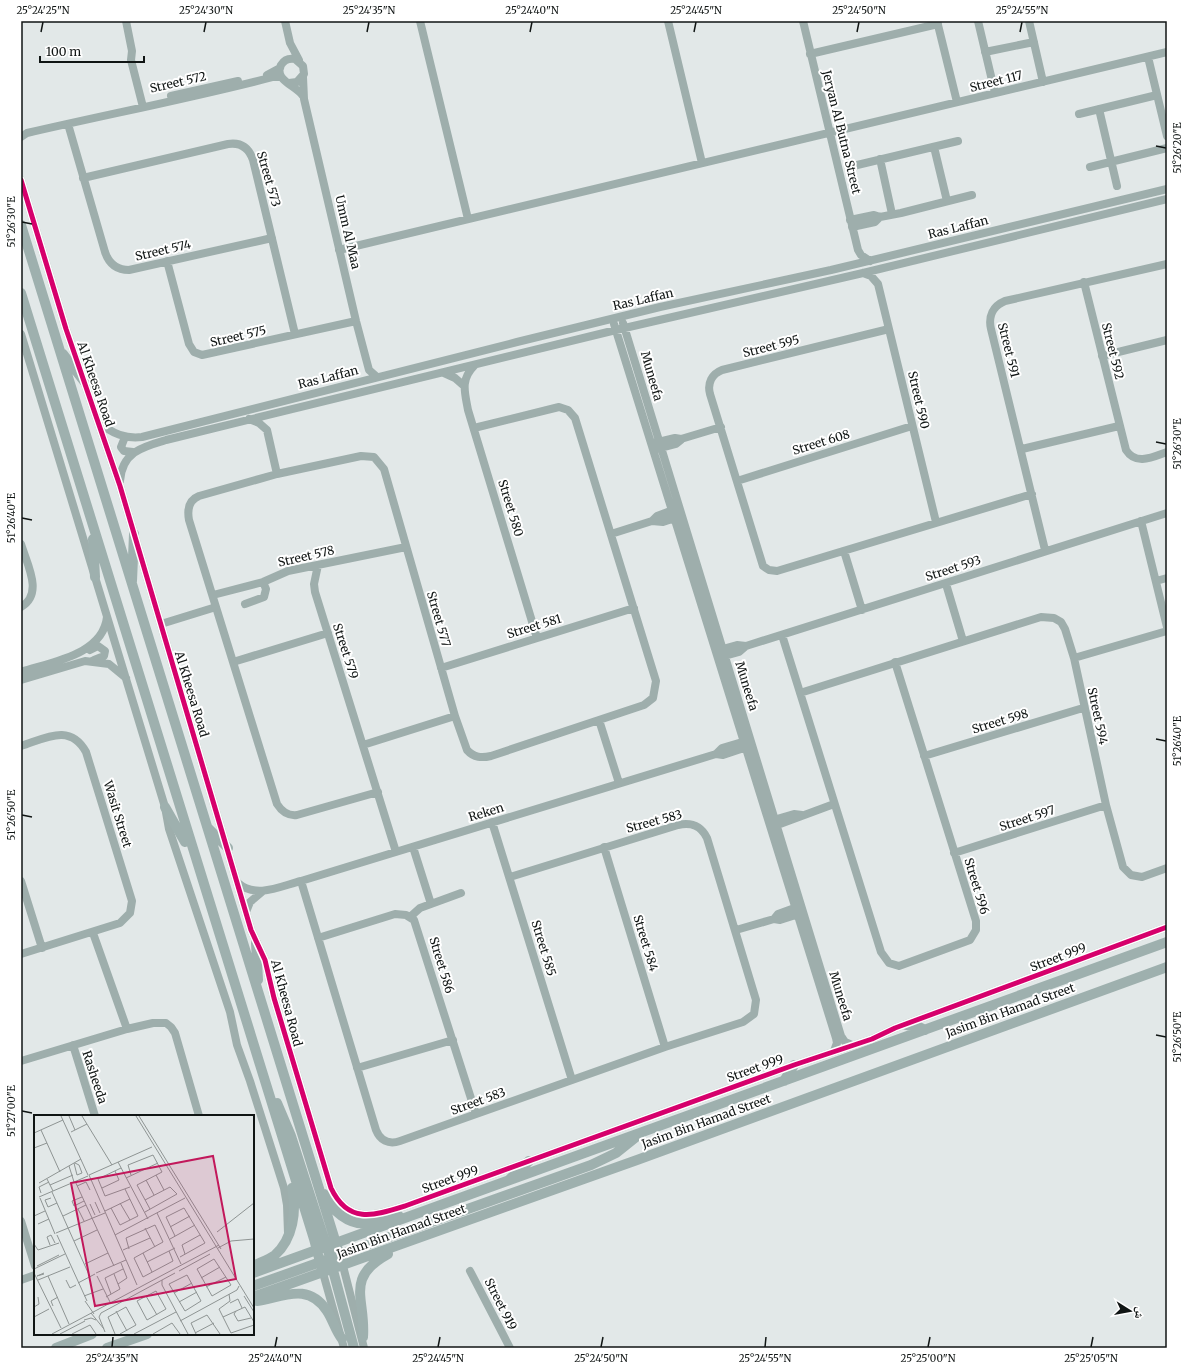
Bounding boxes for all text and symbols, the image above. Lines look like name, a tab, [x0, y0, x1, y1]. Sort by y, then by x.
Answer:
text: 25°24'25"N	[16, 4, 70, 17]
text: 25°24'30"N	[179, 4, 233, 17]
text: 25°24'35"N	[343, 4, 396, 17]
text: 25°24'40"N	[505, 4, 559, 17]
text: 25°24'45"N	[670, 4, 722, 17]
text: 25°24'50"N	[832, 4, 886, 17]
text: 25°24'55"N	[996, 4, 1049, 17]
scale bar	[40, 38, 144, 64]
text: 100 m	[46, 44, 81, 59]
street label: Street 117	[968, 67, 1024, 95]
street label: Street 572	[148, 68, 208, 96]
street label: Jeryan Al Butna Street	[819, 68, 865, 196]
text: 51°26'20"E	[1171, 122, 1184, 174]
street label: Street 573	[254, 149, 284, 209]
street label: Umm Al Maa	[332, 194, 364, 271]
text: 51°26'30"E	[5, 196, 18, 247]
street label: Ras Laffan	[926, 212, 990, 242]
street label: Street 574	[134, 236, 193, 264]
street label: Ras Laffan	[611, 285, 675, 313]
street label: Street 591	[995, 321, 1023, 380]
street label: Street 592	[1099, 321, 1127, 381]
street label: Street 575	[208, 322, 268, 350]
street label: Street 595	[741, 332, 801, 360]
street label: Al Kheesa Road	[74, 338, 118, 429]
street label: Muneefa	[638, 350, 666, 403]
street label: Ras Laffan	[296, 362, 360, 392]
street label: Street 590	[905, 370, 933, 431]
text: 51°26'30"E	[1171, 418, 1184, 469]
street label: Street 608	[790, 426, 852, 458]
street label: Street 580	[495, 478, 527, 539]
text: 51°26'40"E	[5, 492, 18, 543]
street label: Street 578	[276, 542, 336, 570]
street label: Street 593	[923, 552, 983, 584]
street label: Street 577	[424, 589, 454, 649]
street label: Street 581	[505, 610, 564, 641]
street label: Street 579	[330, 621, 362, 681]
street label: Al Kheesa Road	[171, 648, 212, 739]
street label: Muneefa	[732, 660, 762, 713]
street label: Street 594	[1085, 686, 1112, 747]
street label: Street 598	[970, 705, 1030, 737]
text: 51°26'40"E	[1171, 715, 1184, 766]
street label: Wasit Street	[100, 778, 135, 850]
text: 51°26'50"E	[5, 789, 18, 840]
street label: Reken	[467, 800, 505, 824]
street label: Street 597	[997, 802, 1057, 834]
street label: Street 583	[624, 806, 684, 836]
street label: Street 596	[961, 856, 993, 916]
street label: Street 584	[630, 913, 662, 974]
street label: Street 585	[528, 918, 560, 978]
street label: Street 586	[426, 935, 458, 995]
street label: Street 999	[1028, 939, 1088, 975]
street label: Al Kheesa Road	[268, 957, 306, 1048]
street label: Muneefa	[826, 970, 856, 1023]
street label: Jasim Bin Hamad Street	[942, 980, 1077, 1041]
text: 51°26'50"E	[1171, 1011, 1184, 1062]
street label: Rasheeda	[79, 1048, 111, 1106]
street label: Street 999	[725, 1051, 785, 1085]
text: 51°27'00"E	[5, 1084, 18, 1137]
street label: Street 583	[448, 1084, 508, 1118]
street label: Jasim Bin Hamad Street	[638, 1091, 773, 1152]
inset map	[34, 1115, 254, 1335]
street label: Street 999	[420, 1162, 480, 1196]
street label: Jasim Bin Hamad Street	[333, 1201, 468, 1262]
street label: Street 919	[482, 1276, 520, 1332]
north arrow	[1110, 1291, 1150, 1331]
text: ش	[1131, 1306, 1148, 1320]
text: 25°24'35"N	[86, 1352, 139, 1365]
text: 25°24'40"N	[248, 1352, 302, 1365]
text: 25°24'45"N	[412, 1352, 464, 1365]
text: 25°24'50"N	[574, 1352, 628, 1365]
text: 25°24'55"N	[739, 1352, 792, 1365]
text: 25°25'00"N	[901, 1352, 956, 1365]
text: 25°25'05"N	[1064, 1352, 1118, 1365]

